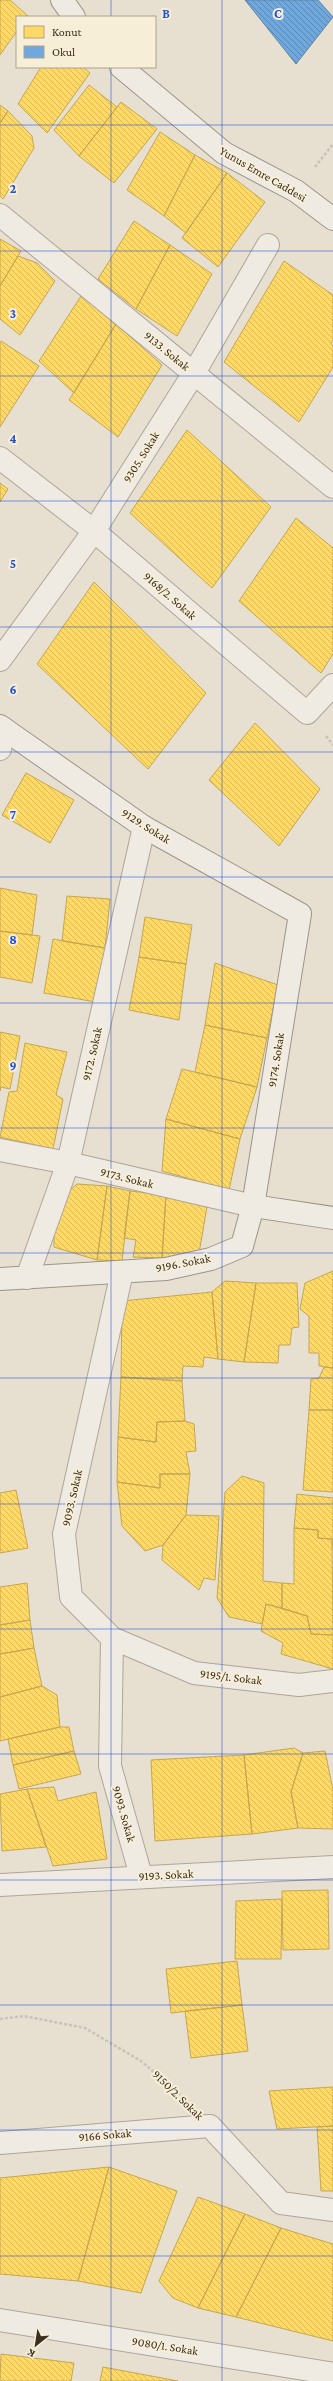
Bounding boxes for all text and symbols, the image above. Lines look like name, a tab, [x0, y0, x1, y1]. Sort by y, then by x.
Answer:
text: B	[162, 6, 170, 21]
text: C	[274, 6, 282, 21]
legend	[16, 16, 156, 68]
text: Konut	[52, 25, 83, 39]
text: Okul	[52, 45, 75, 59]
street label: Yunus Emre Caddesi	[217, 143, 309, 205]
text: 2	[10, 181, 17, 196]
text: 3	[10, 306, 16, 321]
street label: 9133. Sokak	[141, 328, 193, 374]
street label: 9305. Sokak	[120, 429, 162, 485]
text: 4	[9, 431, 17, 446]
text: 5	[10, 556, 16, 571]
street label: 9168/2. Sokak	[141, 569, 200, 623]
text: 6	[9, 682, 17, 697]
street label: 9129. Sokak	[119, 805, 173, 847]
text: 7	[10, 807, 16, 822]
text: 8	[9, 932, 17, 947]
street label: 9172. Sokak	[79, 1025, 105, 1082]
street label: 9174. Sokak	[265, 1032, 287, 1088]
text: 9	[9, 1058, 17, 1073]
street label: 9173. Sokak	[99, 1165, 155, 1191]
street label: 9196. Sokak	[154, 1251, 212, 1275]
street label: 9093. Sokak	[59, 1468, 85, 1528]
street label: 9195/1. Sokak	[199, 1666, 263, 1688]
street label: 9093. Sokak	[109, 1784, 139, 1844]
street label: 9193. Sokak	[138, 1867, 194, 1883]
street label: 9150/2. Sokak	[150, 2067, 207, 2123]
street label: 9166 Sokak	[78, 2126, 132, 2144]
north arrow	[16, 2325, 56, 2365]
street label: 9080/1. Sokak	[131, 2334, 200, 2358]
text: K	[24, 2346, 37, 2361]

